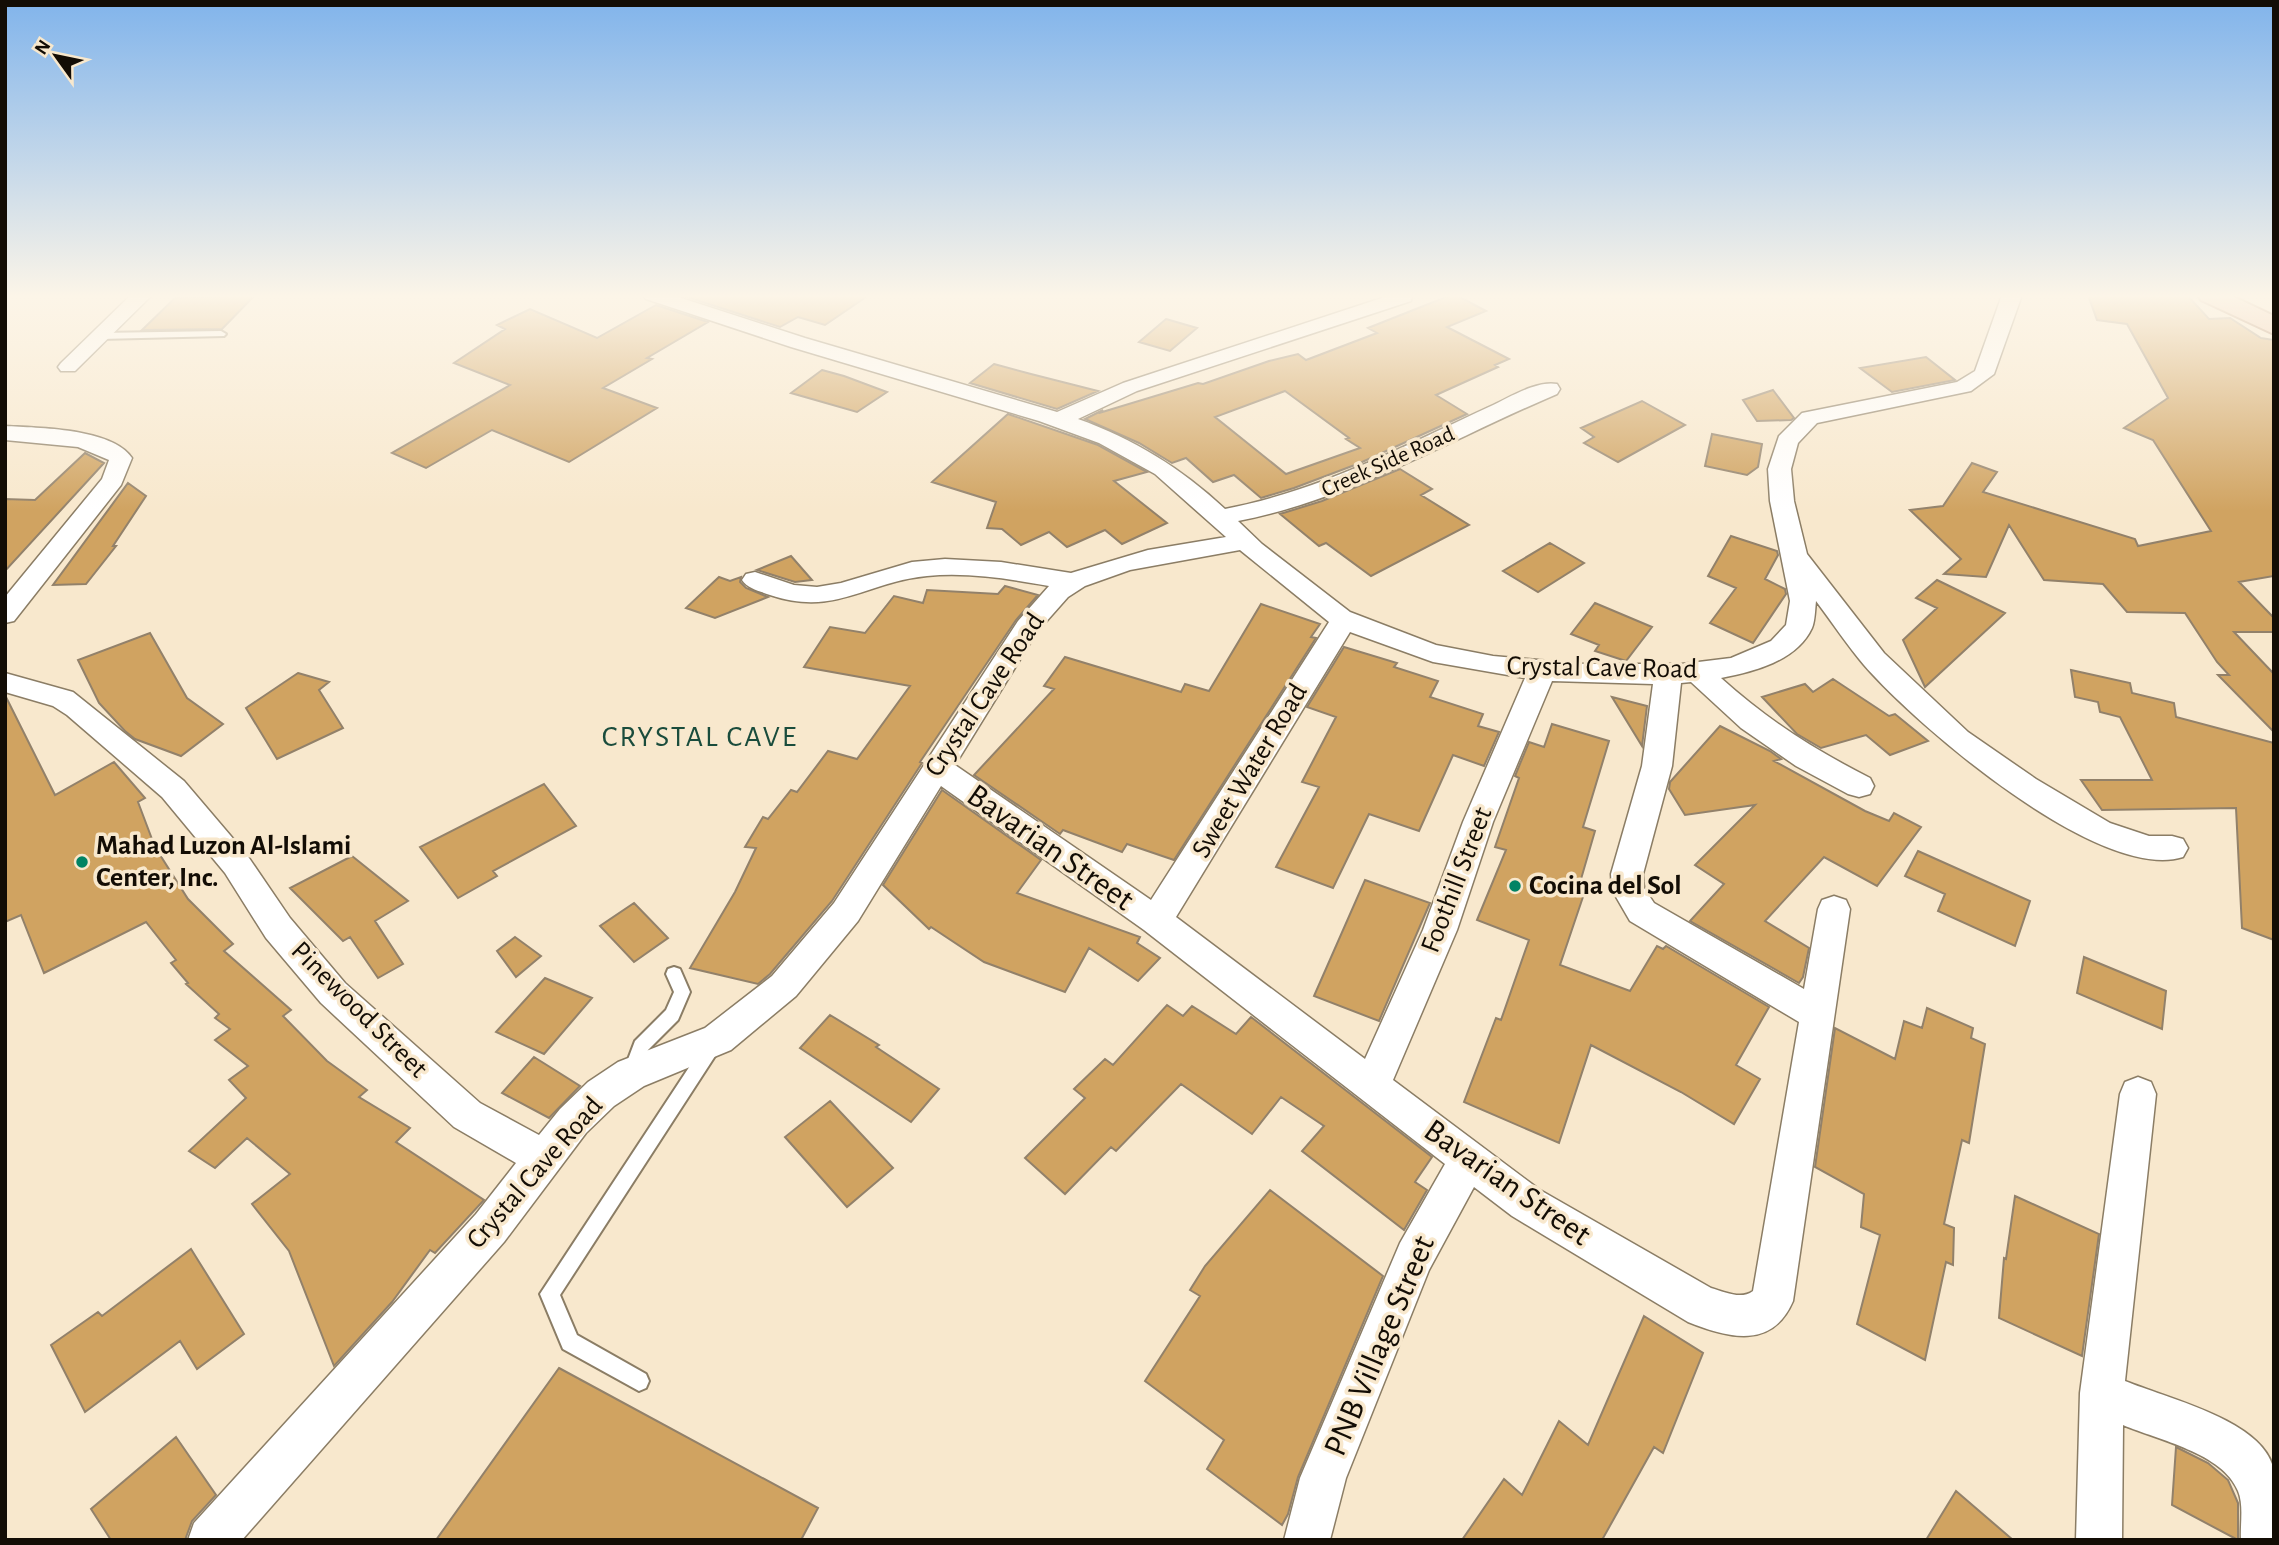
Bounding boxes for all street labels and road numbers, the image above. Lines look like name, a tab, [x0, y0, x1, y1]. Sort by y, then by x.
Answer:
street label: Creek Side Road	[1318, 422, 1458, 502]
street label: Crystal Cave Road	[920, 608, 1050, 782]
street label: Crystal Cave Road	[1506, 652, 1698, 684]
street label: Sweet Water Road	[1187, 679, 1313, 863]
street label: Bavarian Street	[961, 779, 1140, 918]
street label: Foothill Street	[1416, 803, 1498, 957]
street label: Pinewood Street	[286, 937, 432, 1083]
street label: Crystal Cave Road	[462, 1092, 608, 1254]
street label: Bavarian Street	[1418, 1114, 1597, 1253]
street label: PNB Village Street	[1319, 1231, 1441, 1461]

